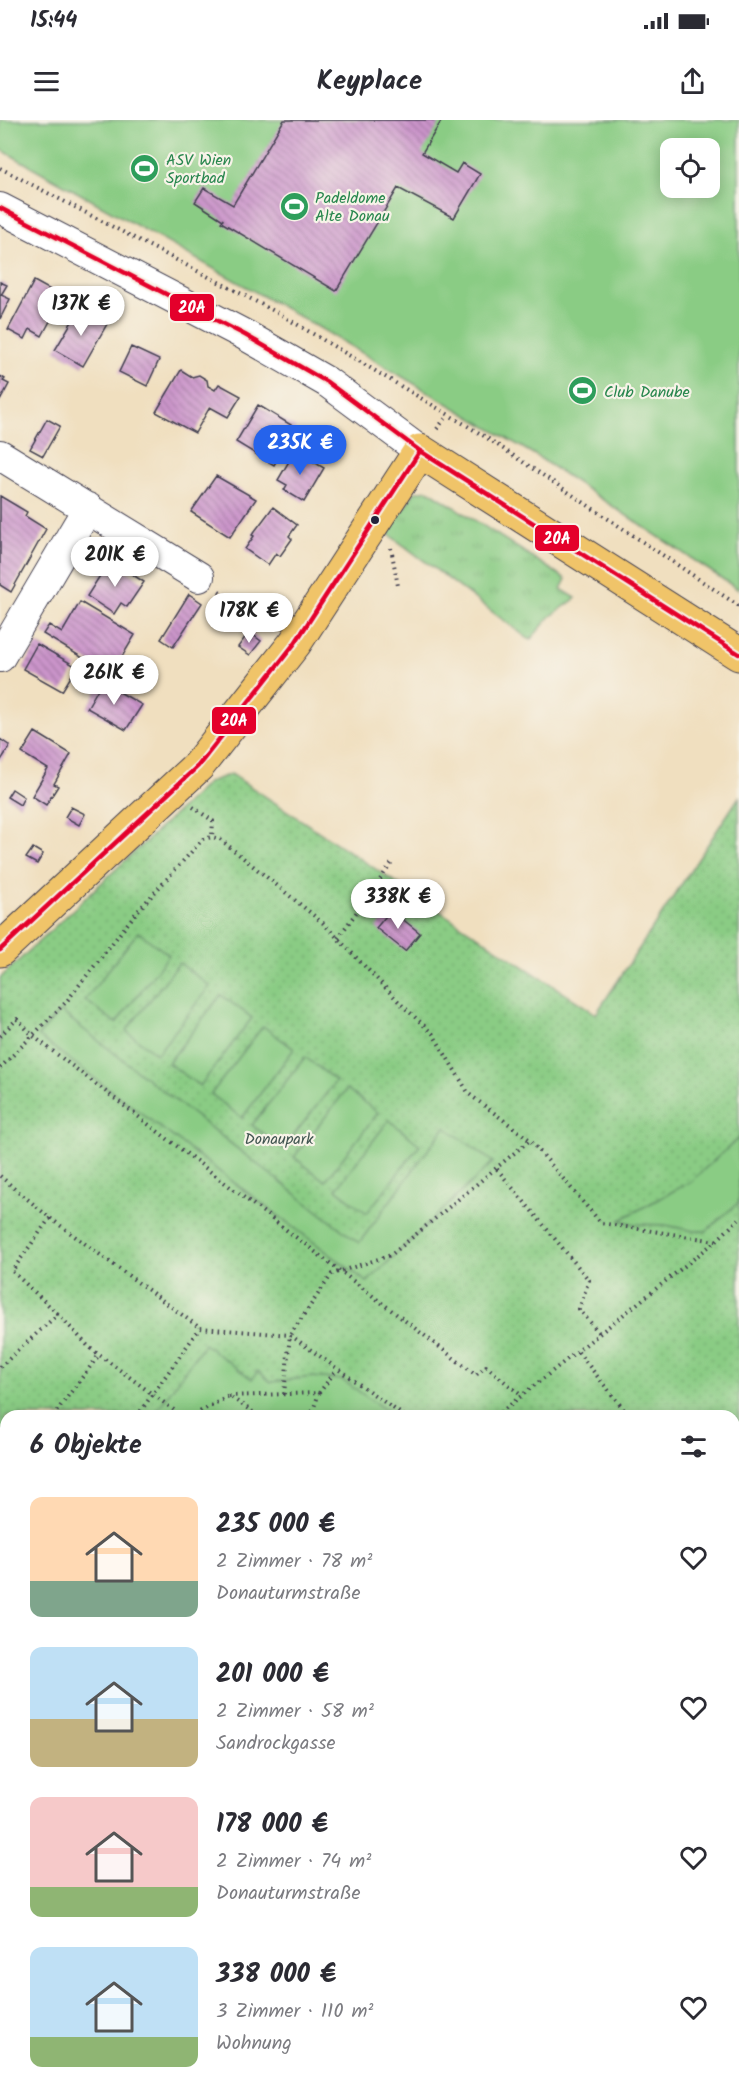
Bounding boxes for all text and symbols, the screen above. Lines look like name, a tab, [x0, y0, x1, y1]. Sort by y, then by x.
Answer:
text: 15:44	[30, 4, 77, 39]
text: Keyplace	[317, 60, 422, 103]
icon: menu	[30, 65, 63, 98]
icon: share	[676, 65, 709, 98]
map controls	[660, 138, 720, 198]
button: locate	[660, 138, 720, 198]
place label: ASV Wien Sportbad	[166, 148, 231, 191]
sports icon: ASV Wien Sportbad	[129, 152, 161, 184]
place label: Padeldome Alte Donau	[315, 186, 390, 229]
sports icon: Padeldome Alte Donau	[278, 190, 310, 222]
pin: 137K €	[32, 286, 130, 337]
text: 137K €	[52, 289, 110, 321]
line badge: 20A	[169, 293, 215, 322]
text: 20A	[178, 296, 206, 321]
sports icon: Club Danube	[567, 375, 599, 407]
place label: Club Danube	[604, 380, 690, 405]
pin: 235K €	[251, 425, 349, 476]
text: 235K €	[267, 428, 333, 460]
unlabelled marker	[369, 514, 381, 526]
line badge: 20A	[534, 524, 580, 552]
text: 20A	[543, 527, 571, 552]
pin: 201K €	[66, 537, 164, 588]
text: 201K €	[85, 540, 145, 572]
pin: 178K €	[200, 593, 298, 644]
text: 178K €	[219, 596, 279, 628]
pin: 261K €	[65, 655, 163, 706]
text: 261K €	[84, 658, 144, 690]
line badge: 20A	[211, 706, 257, 735]
text: 20A	[220, 709, 248, 734]
pin: 338K €	[349, 879, 447, 930]
text: 338K €	[365, 882, 431, 914]
park label: Donaupark	[244, 1127, 314, 1152]
text: 6 Objekte	[30, 1425, 142, 1467]
icon: filters	[677, 1430, 710, 1463]
text: 235 000 €	[216, 1504, 335, 1546]
icon: home	[78, 1521, 150, 1593]
icon: heart	[677, 1541, 710, 1574]
text: 2 Zimmer · 78 m²	[216, 1546, 372, 1578]
text: Donauturmstraße	[216, 1578, 360, 1610]
text: 201 000 €	[216, 1654, 329, 1696]
icon: home	[78, 1671, 150, 1743]
icon: heart	[677, 1691, 710, 1724]
text: 2 Zimmer · 58 m²	[216, 1696, 374, 1728]
text: Sandrockgasse	[216, 1728, 336, 1760]
text: 178 000 €	[216, 1804, 328, 1846]
icon: home	[78, 1821, 150, 1893]
icon: heart	[677, 1841, 710, 1874]
text: 2 Zimmer · 74 m²	[216, 1846, 371, 1878]
text: Donauturmstraße	[216, 1878, 360, 1910]
text: 338 000 €	[216, 1954, 336, 1996]
icon: home	[78, 1971, 150, 2043]
icon: heart	[677, 1991, 710, 2024]
text: 3 Zimmer · 110 m²	[216, 1996, 374, 2028]
text: Wohnung	[216, 2028, 292, 2060]

